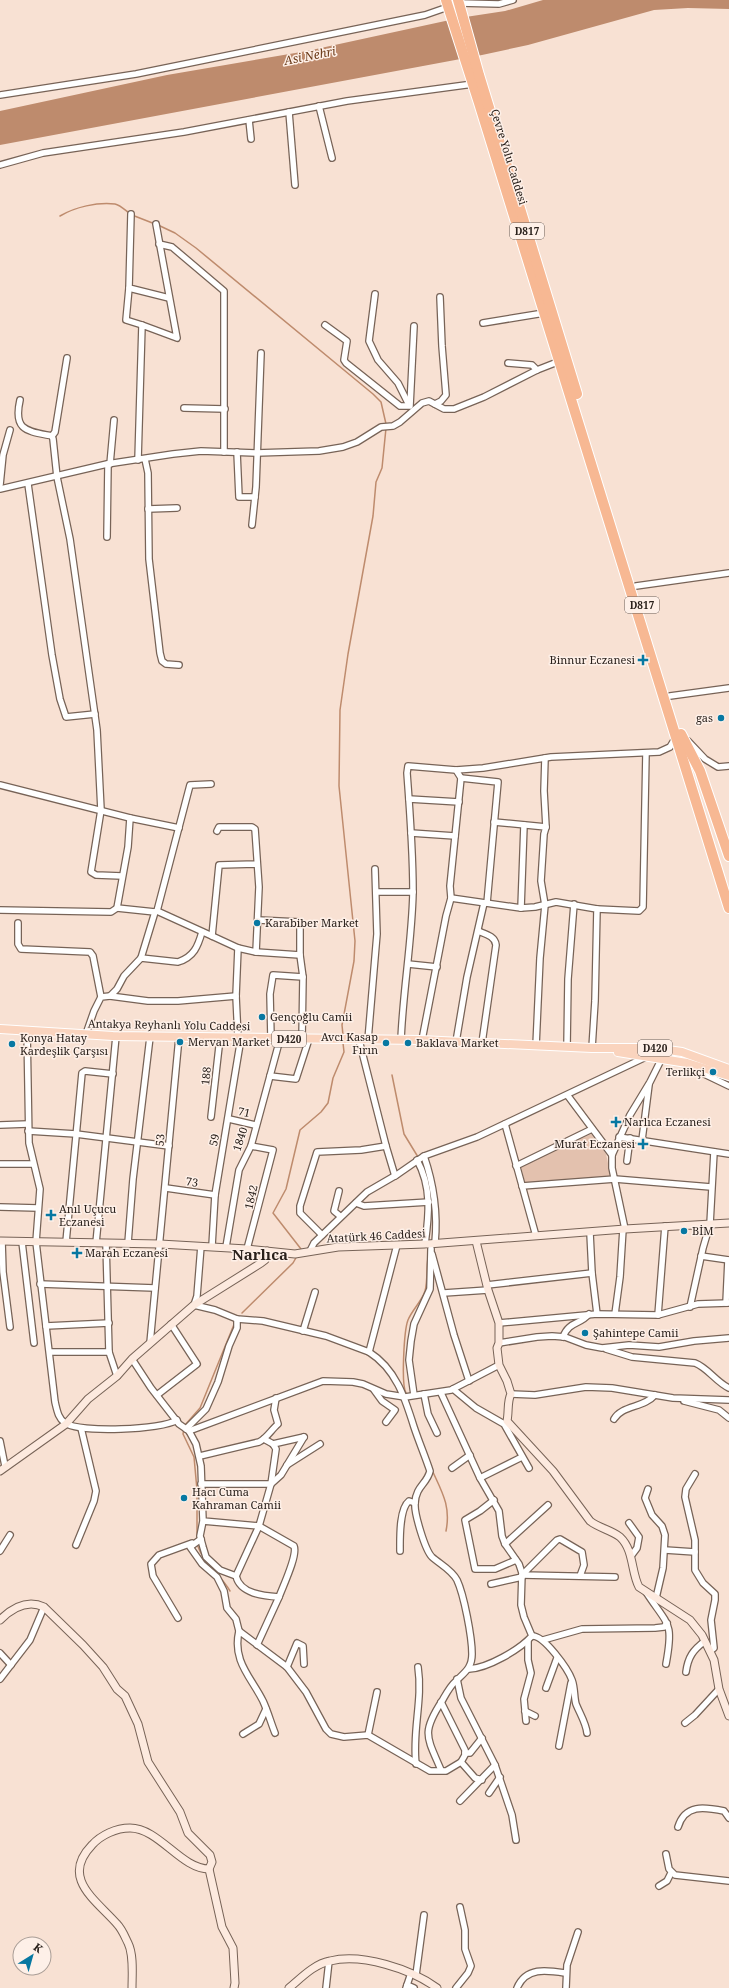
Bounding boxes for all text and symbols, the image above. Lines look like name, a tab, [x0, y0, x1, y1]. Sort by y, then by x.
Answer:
water label: Asi Nehri	[282, 42, 338, 69]
street label: Çevre Yolu Caddesi	[488, 107, 531, 207]
road number: D817	[510, 223, 544, 239]
road number: D817	[625, 597, 659, 613]
place label: Binnur Eczanesi	[550, 652, 635, 667]
marker: Binnur Eczanesi	[638, 655, 648, 665]
place label: gas	[696, 710, 713, 725]
marker: gas	[716, 713, 726, 723]
place label: Karabiber Market	[265, 915, 359, 930]
marker: Karabiber Market	[252, 918, 262, 928]
place label: Gençoğlu Camii	[270, 1009, 353, 1024]
marker: Gençoğlu Camii	[257, 1012, 267, 1022]
street label: Antakya Reyhanlı Yolu Caddesi	[88, 1016, 251, 1033]
place label: Avcı Kasap Fırın	[321, 1029, 378, 1057]
place label: Konya Hatay Kardeşlik Çarşısı	[20, 1030, 108, 1058]
road number: D420	[272, 1031, 306, 1047]
place label: Mervan Market	[188, 1034, 270, 1049]
place label: Baklava Market	[416, 1035, 499, 1050]
marker: Mervan Market	[175, 1037, 185, 1047]
marker: Avcı Kasap Fırın	[381, 1038, 391, 1048]
marker: Baklava Market	[403, 1038, 413, 1048]
marker: Konya Hatay Kardeşlik Çarşısı	[7, 1039, 17, 1049]
road number: D420	[638, 1040, 672, 1056]
place label: Terlikçi	[666, 1064, 705, 1079]
street label: 188	[197, 1066, 214, 1086]
marker: Terlikçi	[708, 1067, 718, 1077]
street label: 71	[237, 1103, 252, 1120]
place label: Narlıca Eczanesi	[624, 1114, 711, 1129]
marker: Narlıca Eczanesi	[611, 1117, 621, 1127]
street label: 1840	[229, 1125, 250, 1153]
street label: 59	[205, 1132, 222, 1147]
street label: 53	[152, 1133, 167, 1147]
place label: Murat Eczanesi	[554, 1136, 635, 1151]
marker: Murat Eczanesi	[638, 1139, 648, 1149]
street label: 73	[185, 1173, 199, 1190]
street label: 1842	[240, 1183, 261, 1211]
place label: Anıl Uçucu Eczanesi	[59, 1201, 116, 1229]
marker: Anıl Uçucu Eczanesi	[46, 1210, 56, 1220]
place label: BİM	[692, 1223, 714, 1238]
street label: Atatürk 46 Caddesi	[326, 1225, 426, 1246]
marker: BİM	[679, 1226, 689, 1236]
district label: Narlıca	[232, 1244, 288, 1264]
place label: Marah Eczanesi	[85, 1245, 169, 1260]
marker: Marah Eczanesi	[72, 1248, 82, 1258]
place label: Şahintepe Camii	[593, 1325, 679, 1340]
marker: Şahintepe Camii	[580, 1328, 590, 1338]
place label: Hacı Cuma Kahraman Camii	[192, 1484, 281, 1512]
marker: Hacı Cuma Kahraman Camii	[179, 1493, 189, 1503]
north arrow	[12, 1936, 52, 1976]
text: K	[31, 1939, 47, 1957]

